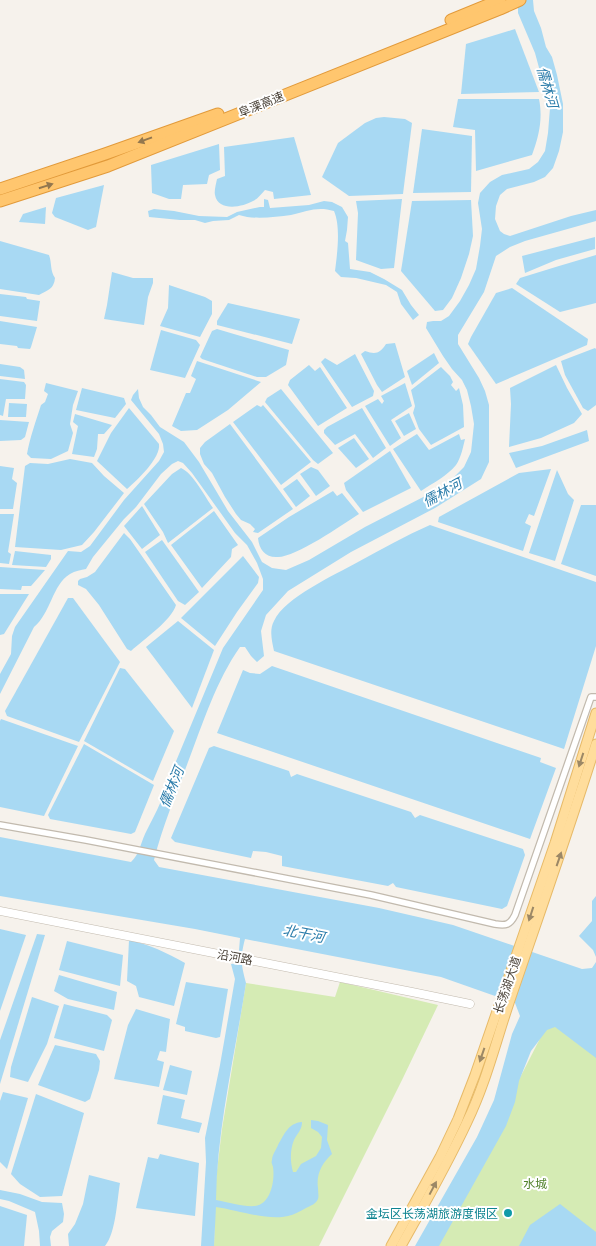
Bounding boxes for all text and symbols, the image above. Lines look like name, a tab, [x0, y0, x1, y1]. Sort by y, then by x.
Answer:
water label: 儒林河	[534, 64, 563, 112]
street label: 阜溧高速	[236, 88, 286, 120]
one-way arrow	[137, 136, 152, 144]
one-way arrow	[39, 181, 54, 189]
water label: 儒林河	[420, 473, 467, 510]
one-way arrow	[577, 752, 584, 767]
water label: 儒林河	[155, 762, 188, 810]
one-way arrow	[556, 851, 563, 866]
one-way arrow	[527, 907, 535, 922]
water label: 北干河	[282, 921, 329, 946]
street label: 沿河路	[216, 946, 254, 968]
street label: 长荡湖大道	[490, 954, 524, 1016]
one-way arrow	[478, 1048, 486, 1063]
park label: 水城	[523, 1176, 547, 1191]
one-way arrow	[429, 1182, 438, 1195]
place label: 金坛区长荡湖旅游度假区	[366, 1206, 498, 1221]
marker: 金坛区长荡湖旅游度假区	[502, 1207, 514, 1219]

